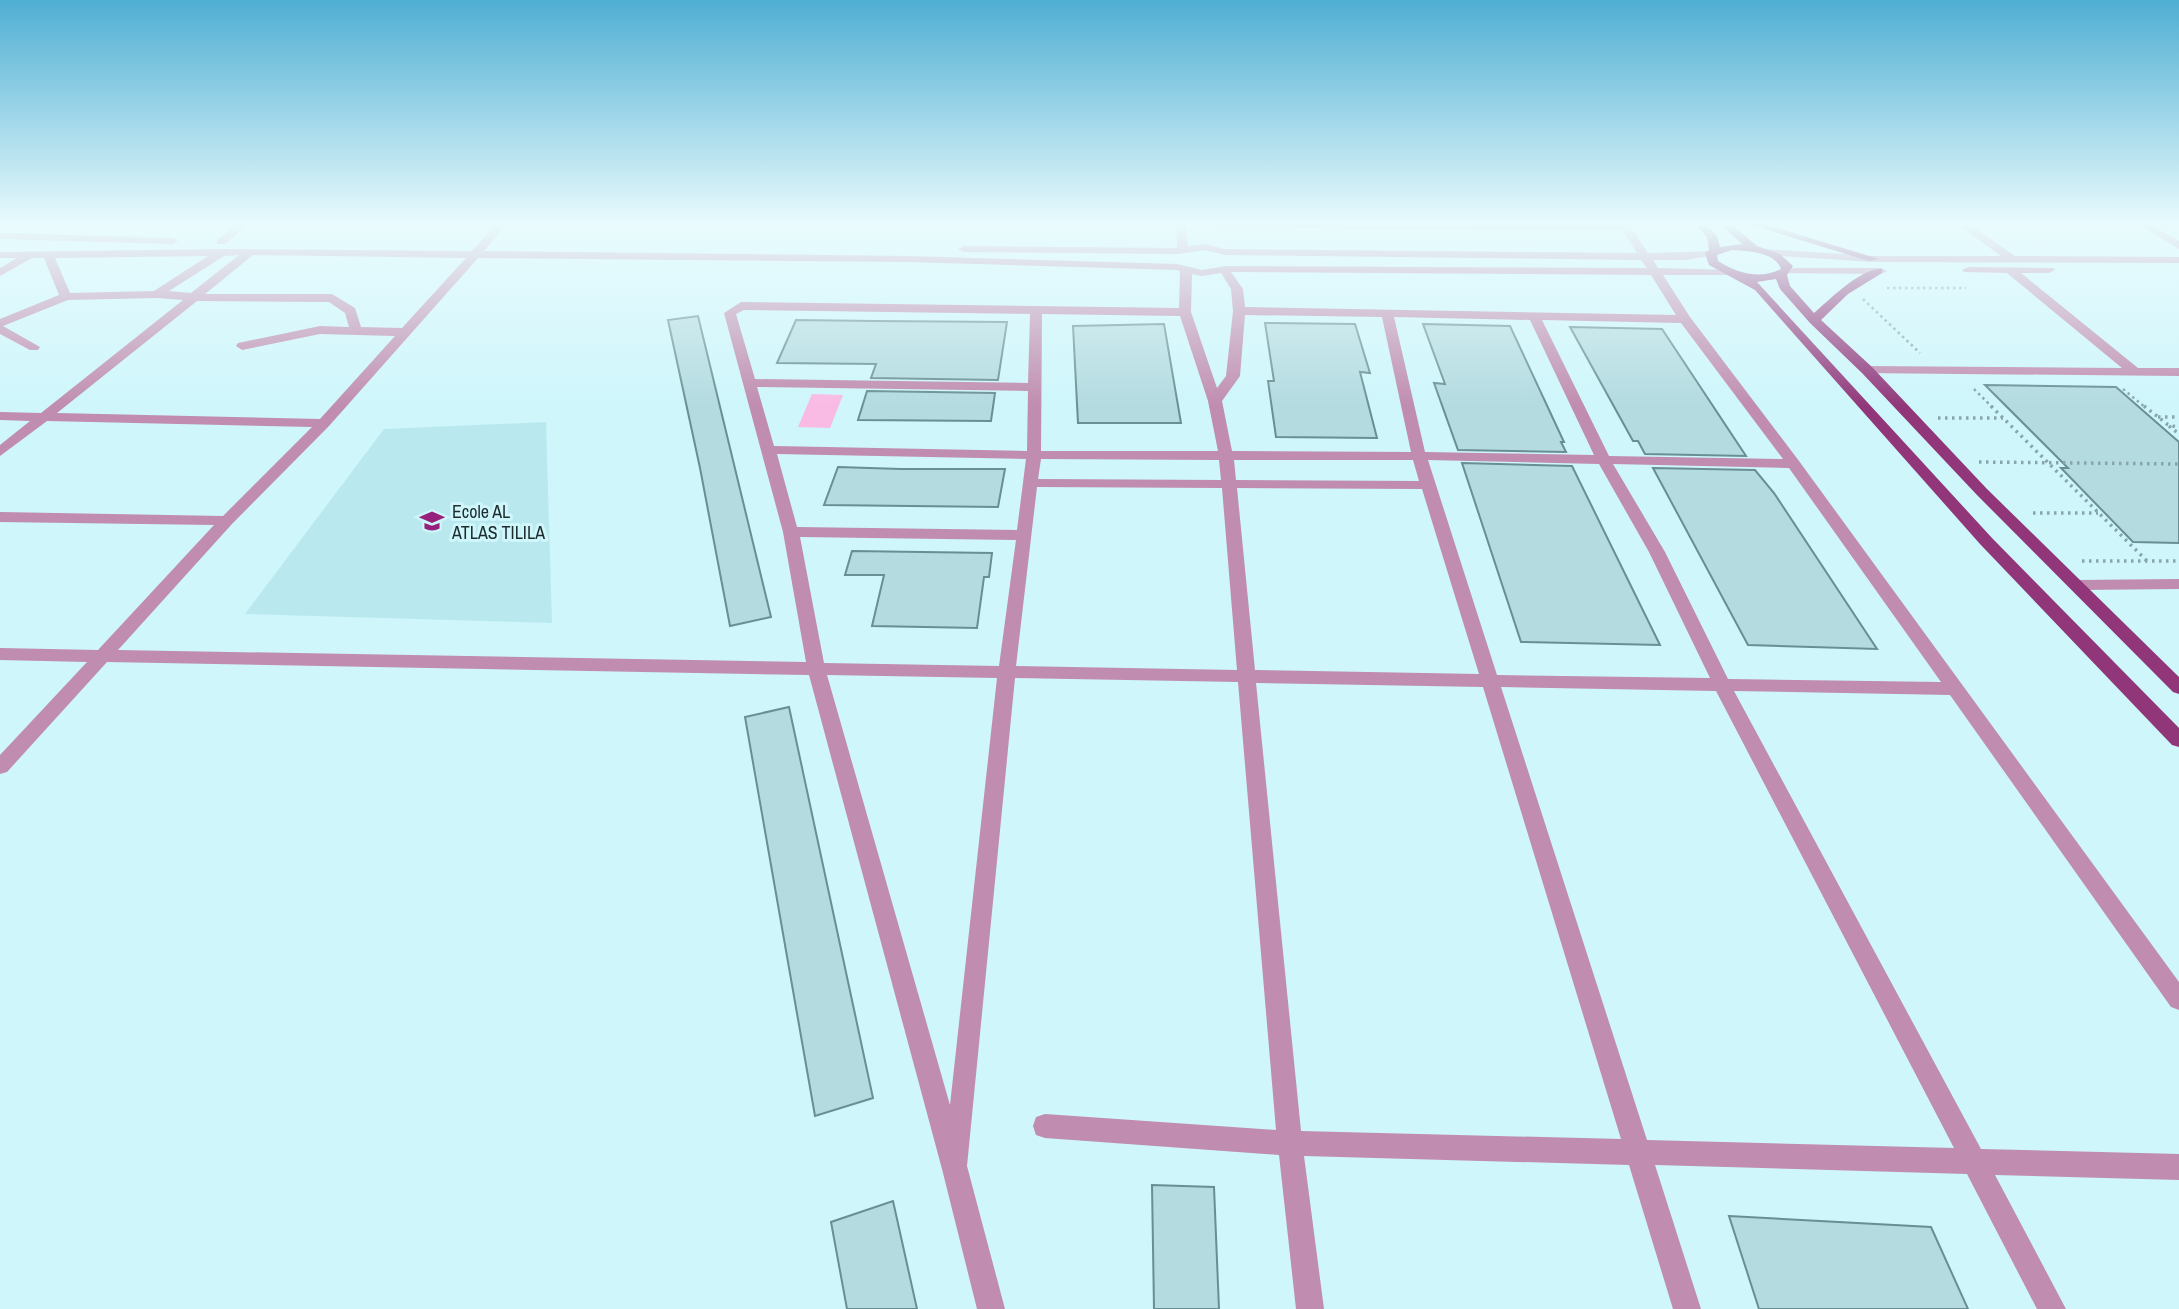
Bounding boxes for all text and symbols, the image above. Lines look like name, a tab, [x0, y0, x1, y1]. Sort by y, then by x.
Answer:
place label: Ecole AL ATLAS TILILA	[451, 499, 545, 545]
school or university icon: Ecole AL ATLAS TILILA	[418, 507, 446, 535]

